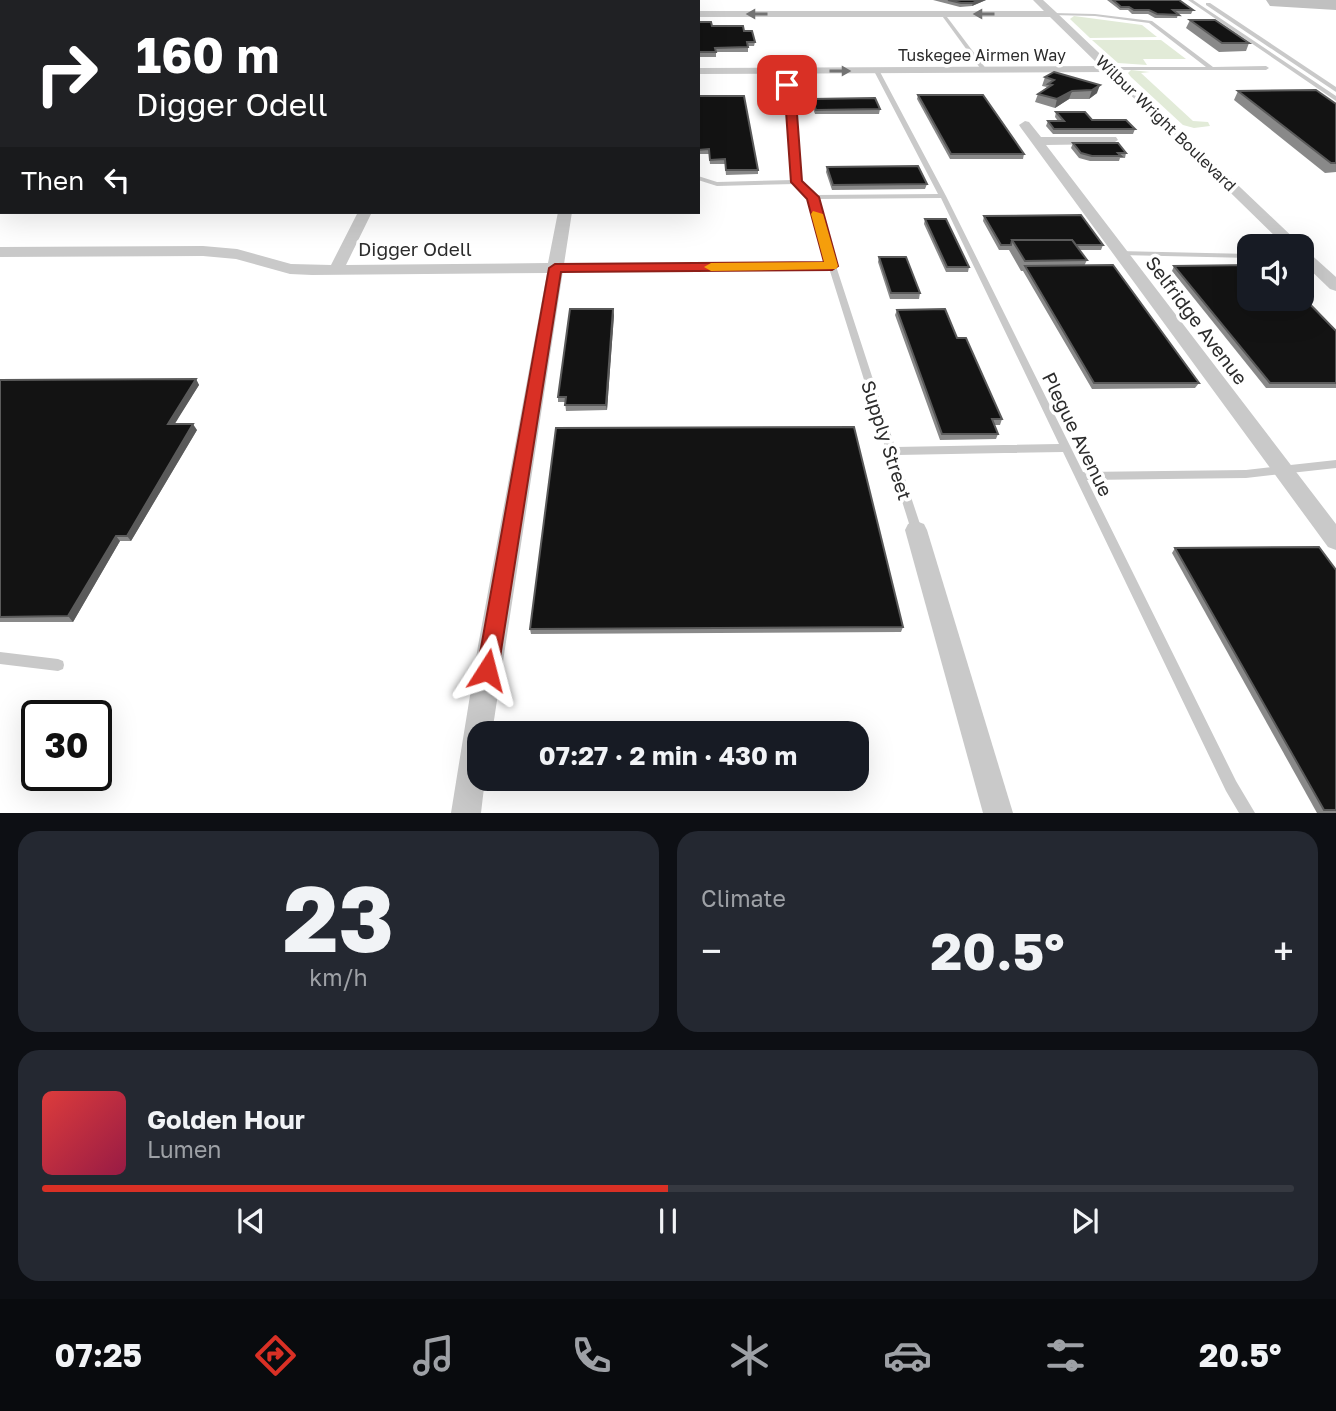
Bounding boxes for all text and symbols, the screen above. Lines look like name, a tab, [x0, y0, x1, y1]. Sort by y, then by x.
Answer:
one-way arrow	[746, 8, 768, 20]
one-way arrow	[973, 8, 995, 20]
text: 160 m	[136, 25, 279, 84]
icon: right	[21, 28, 112, 119]
street label: Tuskegee Airmen Way	[898, 45, 1066, 65]
street label: Wilbur Wright Boulevard	[1092, 51, 1240, 195]
pin	[757, 55, 817, 115]
one-way arrow	[829, 65, 851, 77]
icon: arrive	[768, 66, 806, 104]
text: Digger Odell	[136, 85, 328, 123]
icon: left	[98, 161, 136, 199]
text: Then	[21, 165, 84, 196]
map controls	[1237, 234, 1314, 311]
button: sound	[1237, 234, 1314, 311]
street label: Digger Odell	[358, 237, 472, 260]
street label: Selfridge Avenue	[1141, 251, 1253, 389]
street label: Plegue Avenue	[1038, 368, 1118, 500]
street label: Supply Street	[857, 377, 917, 503]
position arrow	[450, 633, 524, 707]
speed limit sign: 30	[21, 700, 112, 791]
text: 07:27 · 2 min · 430 m	[539, 740, 797, 771]
text: 23	[283, 863, 394, 972]
text: Climate	[701, 884, 786, 912]
text: 20.5°	[930, 919, 1065, 981]
text: −	[701, 928, 722, 973]
text: +	[1273, 928, 1294, 973]
text: km/h	[309, 963, 368, 991]
text: Golden Hour	[147, 1104, 305, 1135]
text: Lumen	[147, 1135, 221, 1163]
icon: previous	[232, 1202, 270, 1240]
icon: pause	[649, 1202, 687, 1240]
icon: next	[1066, 1202, 1104, 1240]
icon: directions	[251, 1331, 300, 1380]
icon: music	[409, 1331, 458, 1380]
icon: phone	[567, 1331, 616, 1380]
icon: climate	[725, 1331, 774, 1380]
icon: car	[883, 1331, 932, 1380]
icon: filters	[1041, 1331, 1090, 1380]
text: 07:25	[54, 1336, 142, 1374]
text: 20.5°	[1199, 1336, 1281, 1374]

